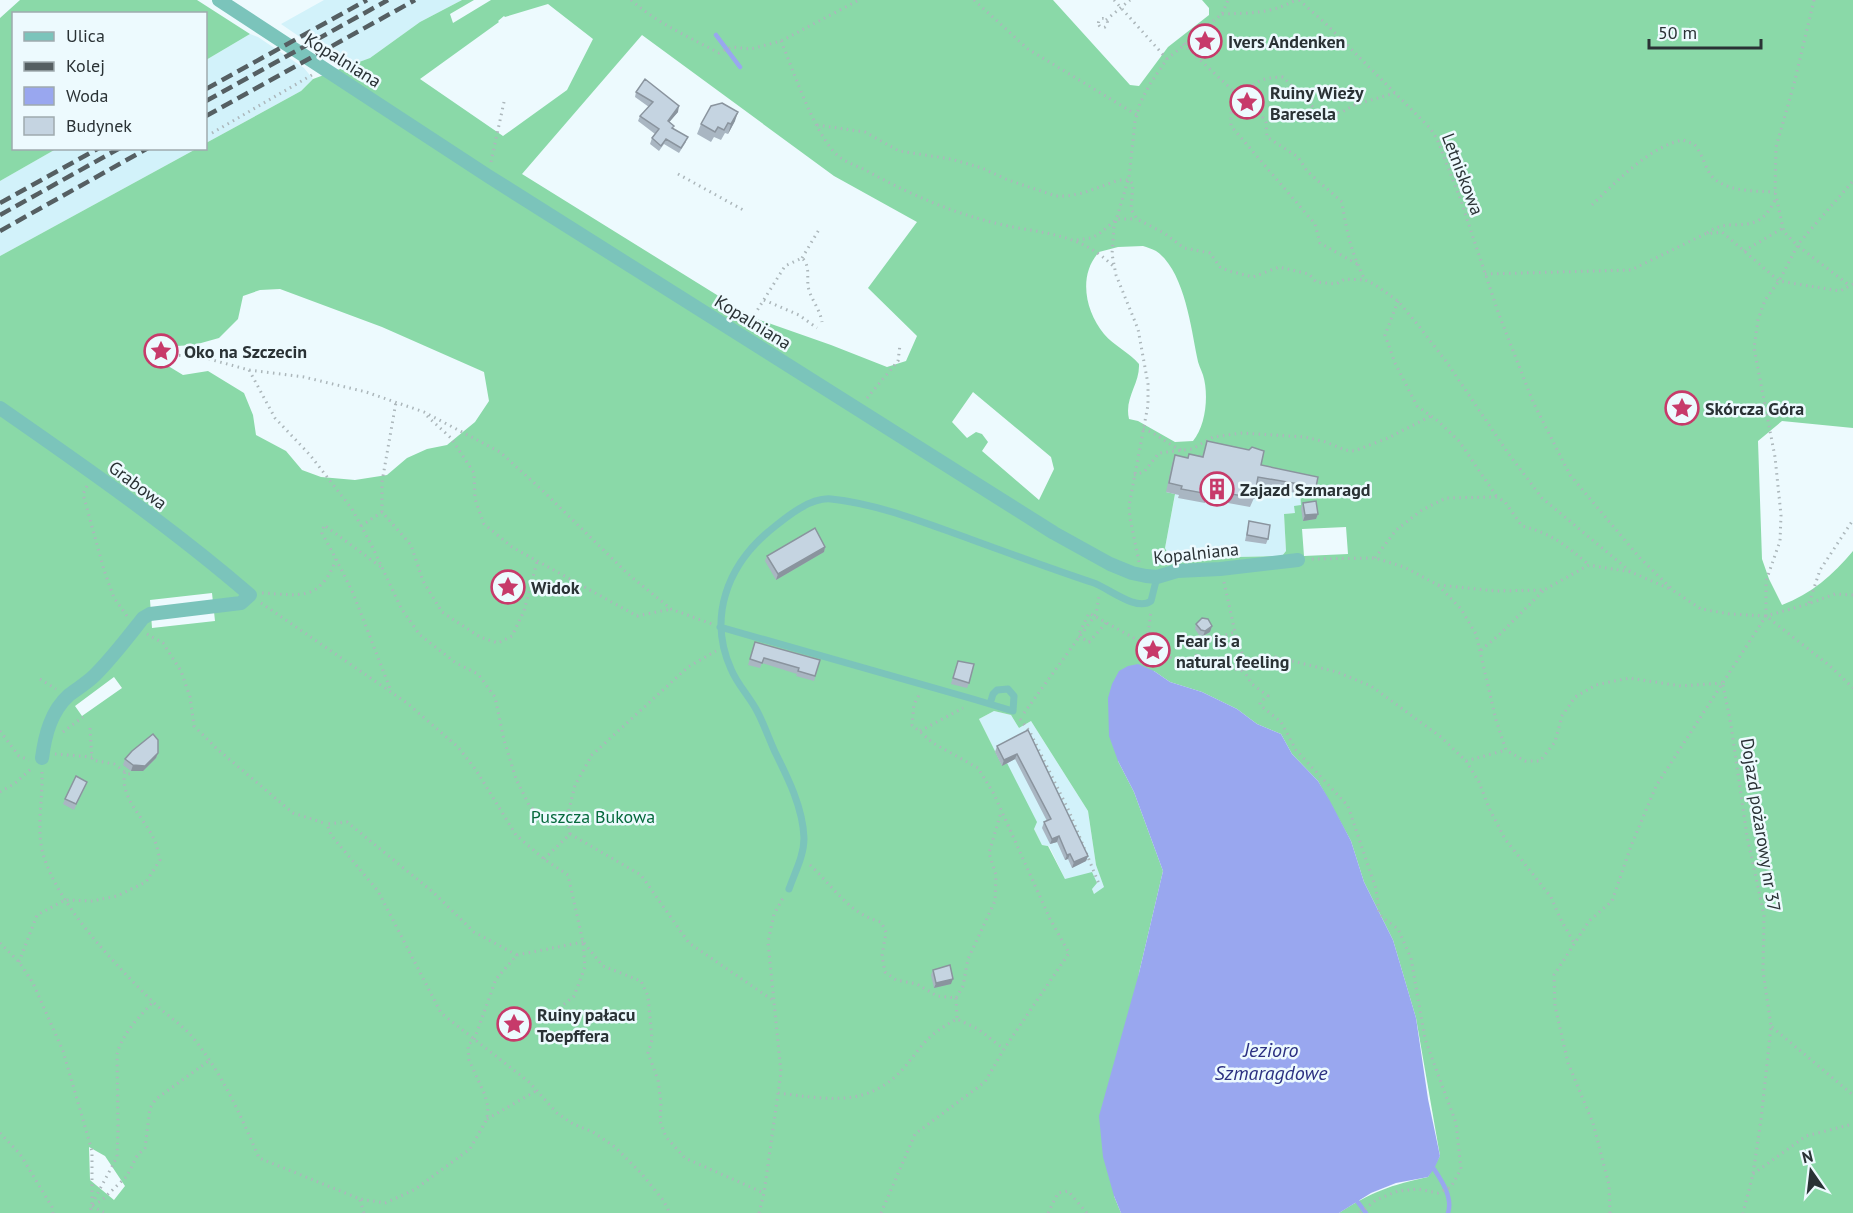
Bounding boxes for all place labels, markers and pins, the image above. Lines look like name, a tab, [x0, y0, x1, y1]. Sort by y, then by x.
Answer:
place icon: Ivers Andenken	[1187, 23, 1223, 59]
place label: Ivers Andenken	[1228, 30, 1345, 53]
place label: Ruiny Wieży Baresela	[1270, 81, 1364, 125]
place icon: Ruiny Wieży Baresela	[1229, 84, 1265, 120]
place icon: Oko na Szczecin	[143, 333, 179, 369]
place label: Oko na Szczecin	[184, 340, 307, 363]
place icon: Skórcza Góra	[1664, 390, 1700, 426]
place label: Skórcza Góra	[1705, 397, 1804, 420]
building icon: Zajazd Szmaragd	[1199, 471, 1235, 507]
place label: Zajazd Szmaragd	[1240, 478, 1370, 501]
place icon: Widok	[490, 569, 526, 605]
place label: Widok	[531, 576, 580, 599]
place label: Fear is a natural feeling	[1176, 629, 1289, 673]
place icon: Fear is a natural feeling	[1135, 632, 1171, 668]
place label: Ruiny pałacu Toepffera	[537, 1003, 635, 1047]
place icon: Ruiny pałacu Toepffera	[496, 1006, 532, 1042]

